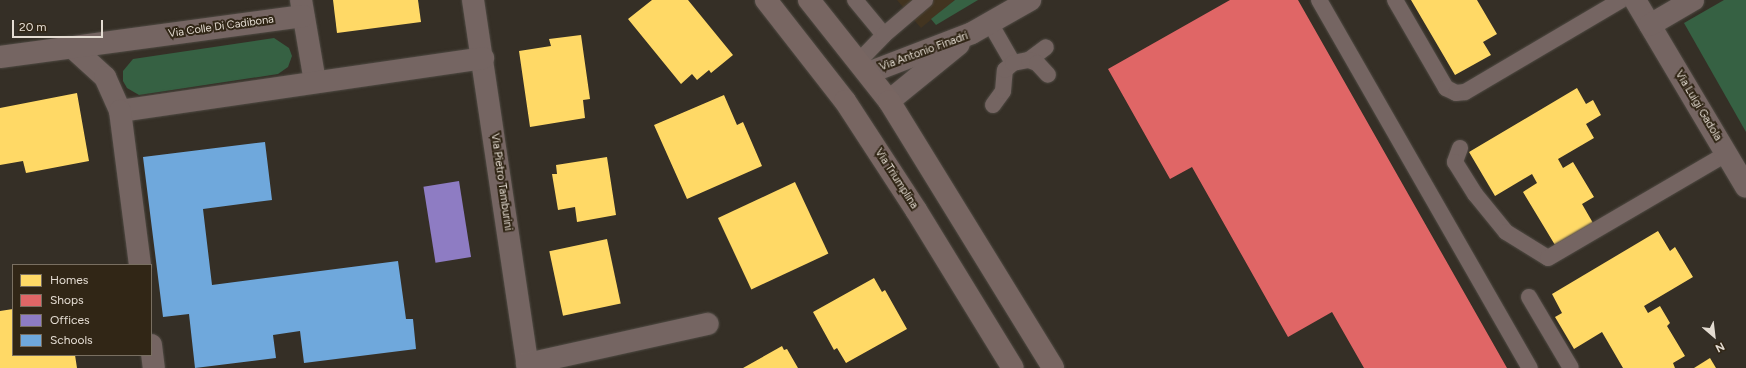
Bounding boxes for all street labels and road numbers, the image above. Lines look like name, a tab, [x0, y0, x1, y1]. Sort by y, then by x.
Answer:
street label: Via Colle Di Cadibona	[167, 13, 275, 41]
street label: Via Antonio Finadri	[878, 30, 970, 74]
street label: Via Luigi Gadola	[1672, 69, 1724, 143]
street label: Via Pietro Tamburini	[488, 132, 514, 232]
street label: Via Triumplina	[872, 146, 920, 212]

